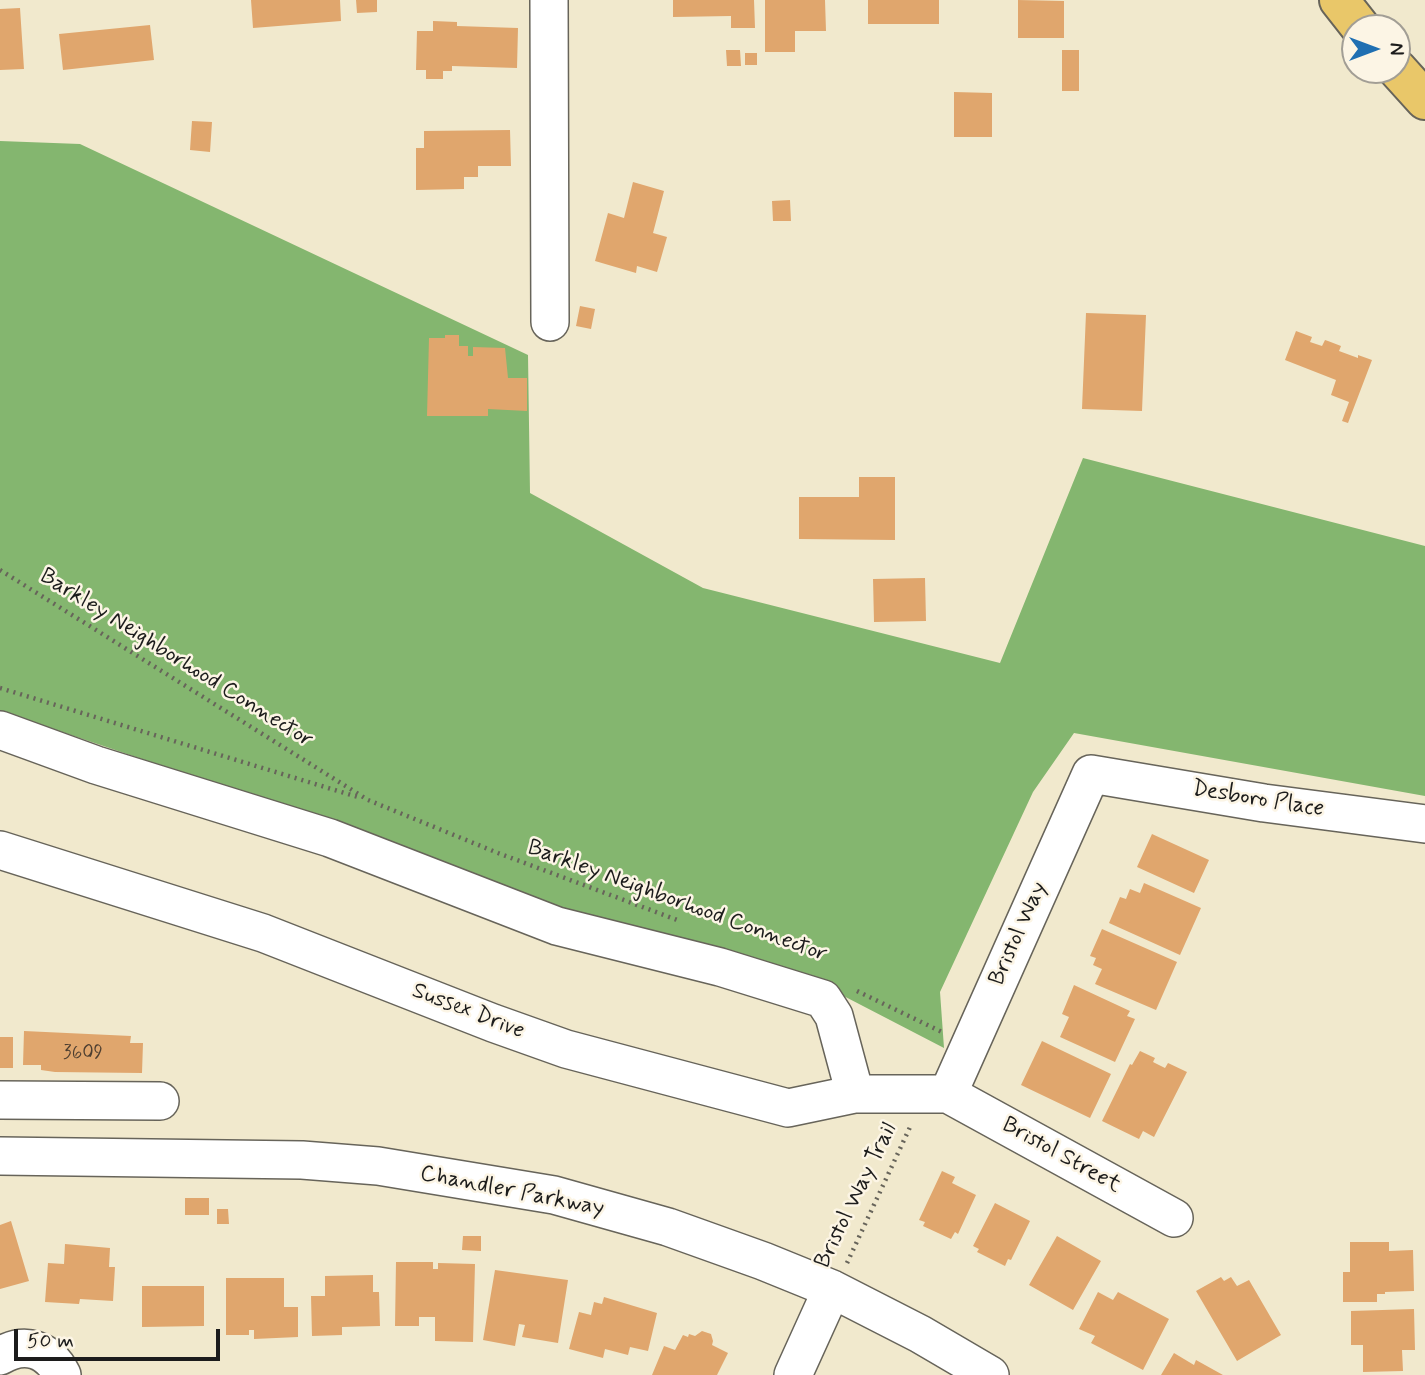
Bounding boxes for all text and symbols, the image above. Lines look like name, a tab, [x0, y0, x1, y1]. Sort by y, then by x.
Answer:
north arrow	[1341, 14, 1411, 84]
text: N	[1383, 43, 1408, 55]
street label: Barkley Neighborhood Connector	[34, 563, 318, 755]
street label: Desboro Place	[1190, 776, 1326, 824]
street label: Barkley Neighborhood Connector	[523, 835, 831, 969]
street label: Bristol Way	[984, 878, 1054, 990]
street label: Sussex Drive	[408, 978, 528, 1046]
house number: 3609	[63, 1043, 103, 1065]
street label: Bristol Street	[997, 1112, 1125, 1200]
street label: Bristol Way Trail	[810, 1119, 904, 1273]
street label: Chandler Parkway	[418, 1161, 606, 1223]
scale bar	[18, 1316, 224, 1360]
text: 50 m	[27, 1327, 74, 1355]

